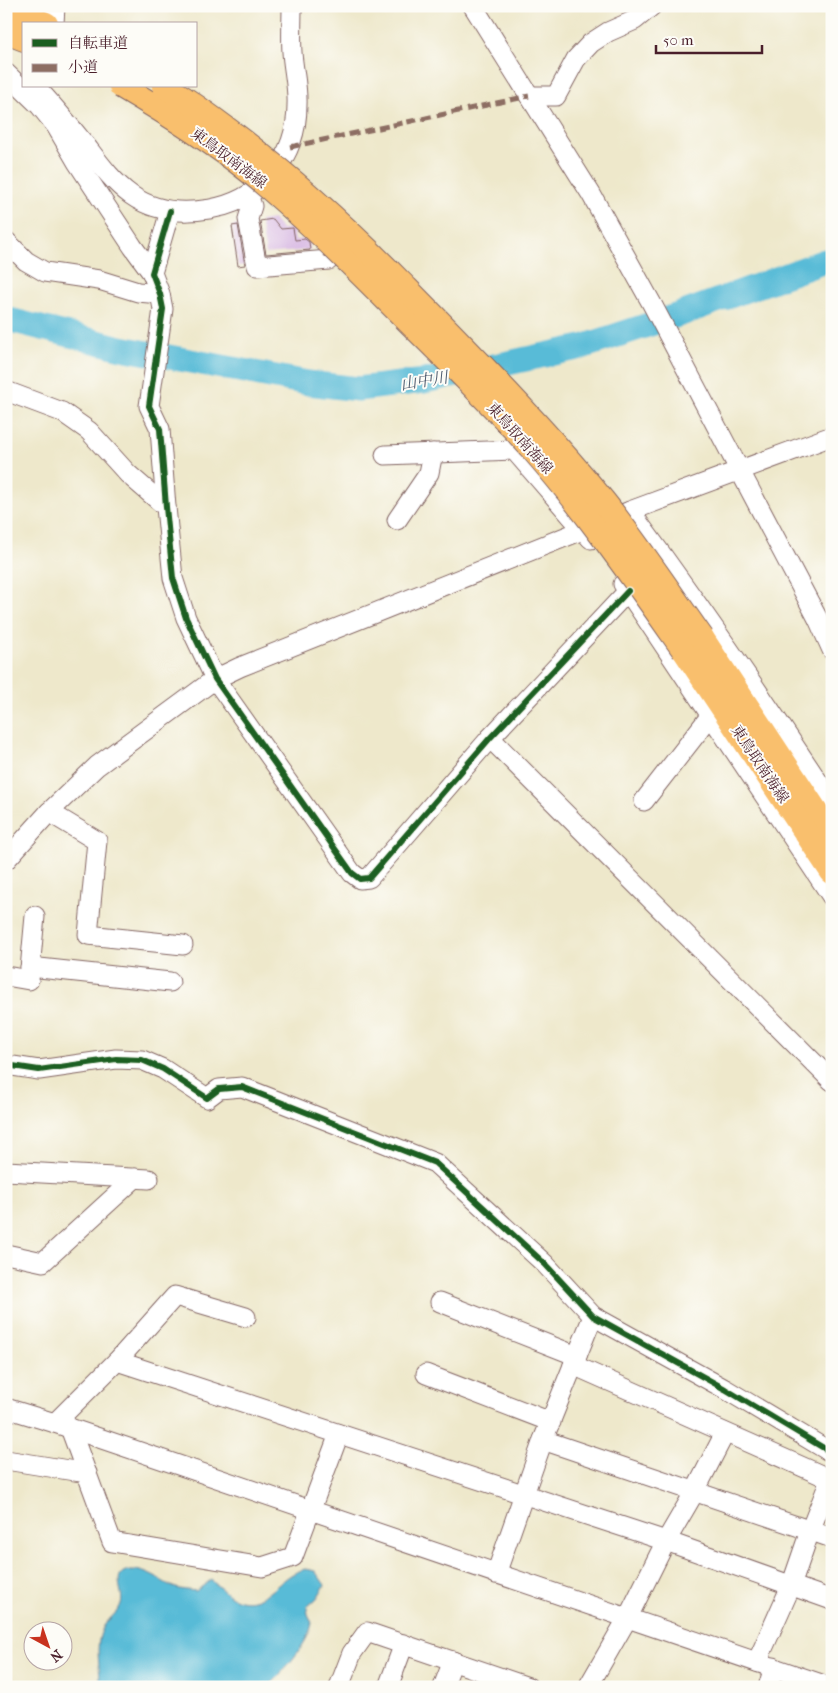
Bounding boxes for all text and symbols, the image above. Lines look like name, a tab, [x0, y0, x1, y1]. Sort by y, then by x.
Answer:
legend	[22, 22, 198, 88]
scale bar	[656, 22, 762, 54]
text: 50 m	[663, 31, 694, 49]
text: 自転車道	[68, 34, 128, 52]
text: 小道	[68, 58, 98, 76]
street label: 東鳥取南海線	[188, 124, 270, 192]
water label: 山中川	[399, 367, 451, 394]
street label: 東鳥取南海線	[483, 399, 557, 477]
street label: 東鳥取南海線	[727, 722, 793, 806]
north arrow	[22, 1620, 72, 1670]
text: N	[46, 1646, 66, 1666]

